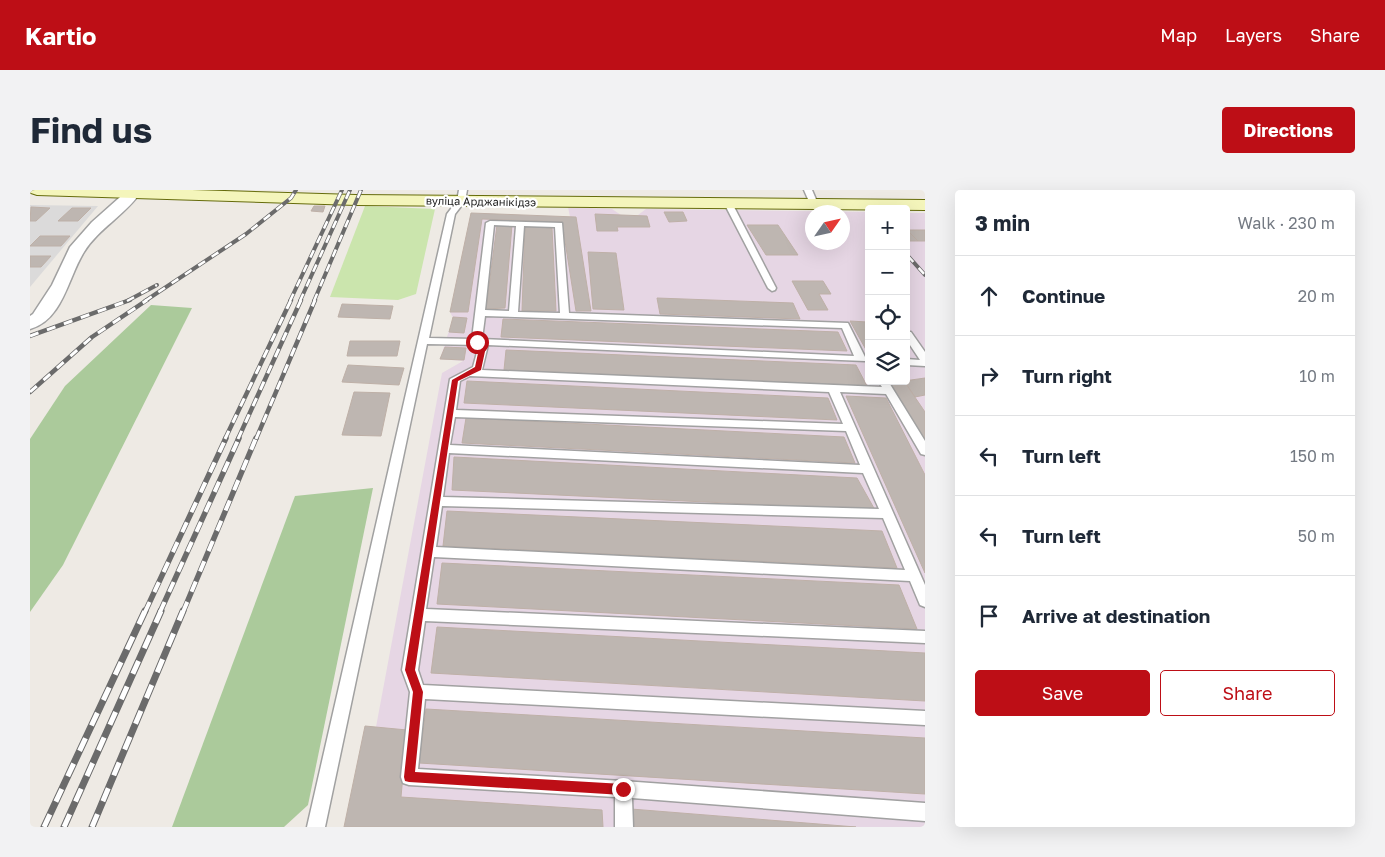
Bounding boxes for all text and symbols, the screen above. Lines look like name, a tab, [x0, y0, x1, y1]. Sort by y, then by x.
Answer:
text: Kartio	[25, 21, 97, 50]
text: Map	[1160, 24, 1197, 46]
text: Layers	[1225, 24, 1282, 46]
text: Share	[1310, 24, 1360, 46]
button: Directions	[1222, 107, 1355, 153]
text: Find us	[30, 109, 152, 151]
street label: вуліца Арджанікідзэ	[426, 194, 536, 208]
north arrow	[805, 205, 850, 250]
map controls	[865, 205, 910, 385]
button: +	[865, 205, 910, 250]
text: 3 min	[975, 210, 1030, 236]
text: Walk · 230 m	[1238, 213, 1335, 233]
button: −	[865, 250, 910, 295]
icon: ahead	[975, 282, 1003, 310]
text: Continue	[1022, 284, 1105, 307]
text: 20 m	[1298, 286, 1335, 306]
button: locate	[865, 295, 910, 340]
route start	[466, 331, 489, 354]
button: layers	[865, 340, 910, 385]
icon: right	[975, 362, 1003, 390]
text: Turn right	[1022, 364, 1112, 387]
text: 10 m	[1299, 366, 1335, 386]
icon: left	[975, 442, 1003, 470]
text: Turn left	[1022, 444, 1101, 467]
text: 150 m	[1290, 446, 1335, 466]
icon: left	[975, 522, 1003, 550]
text: Turn left	[1022, 524, 1101, 547]
text: 50 m	[1298, 526, 1335, 546]
icon: arrive	[975, 602, 1003, 630]
text: Arrive at destination	[1022, 604, 1210, 627]
button: Save	[975, 670, 1150, 716]
button: Share	[1160, 670, 1335, 716]
route end	[612, 778, 635, 801]

